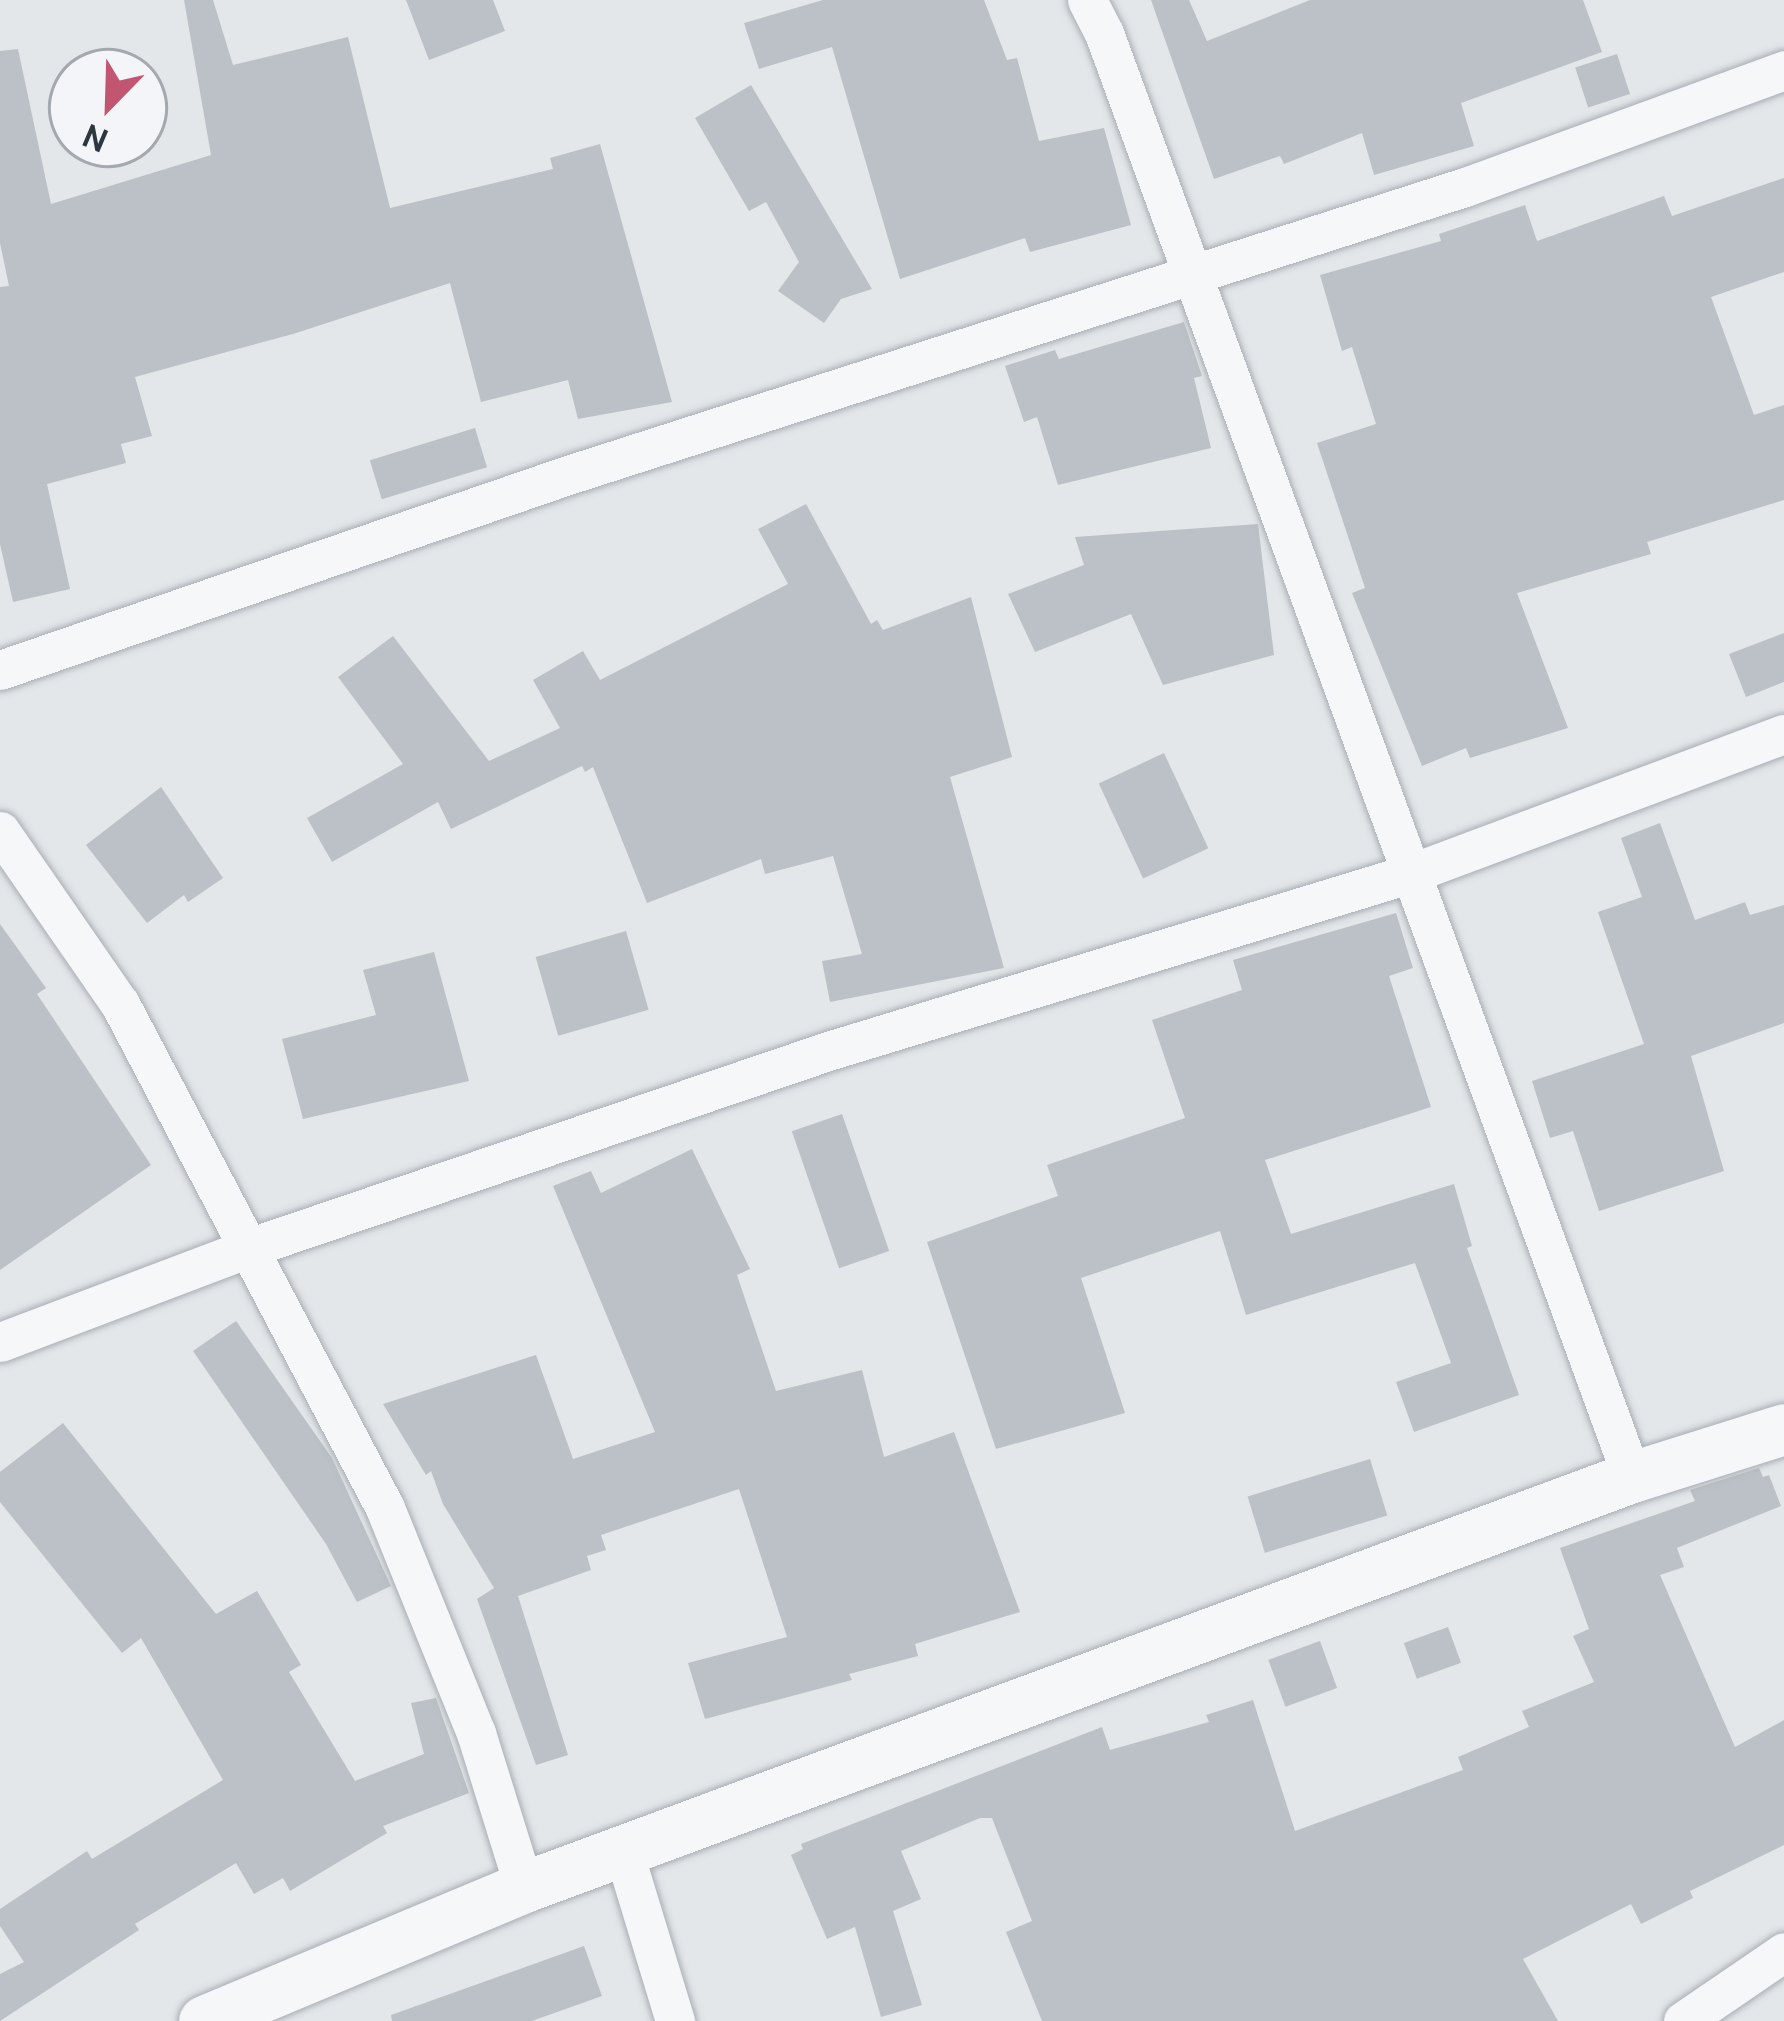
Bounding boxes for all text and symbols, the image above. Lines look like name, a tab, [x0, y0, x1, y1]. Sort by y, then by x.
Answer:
north arrow	[48, 48, 168, 168]
text: N	[77, 115, 114, 161]

